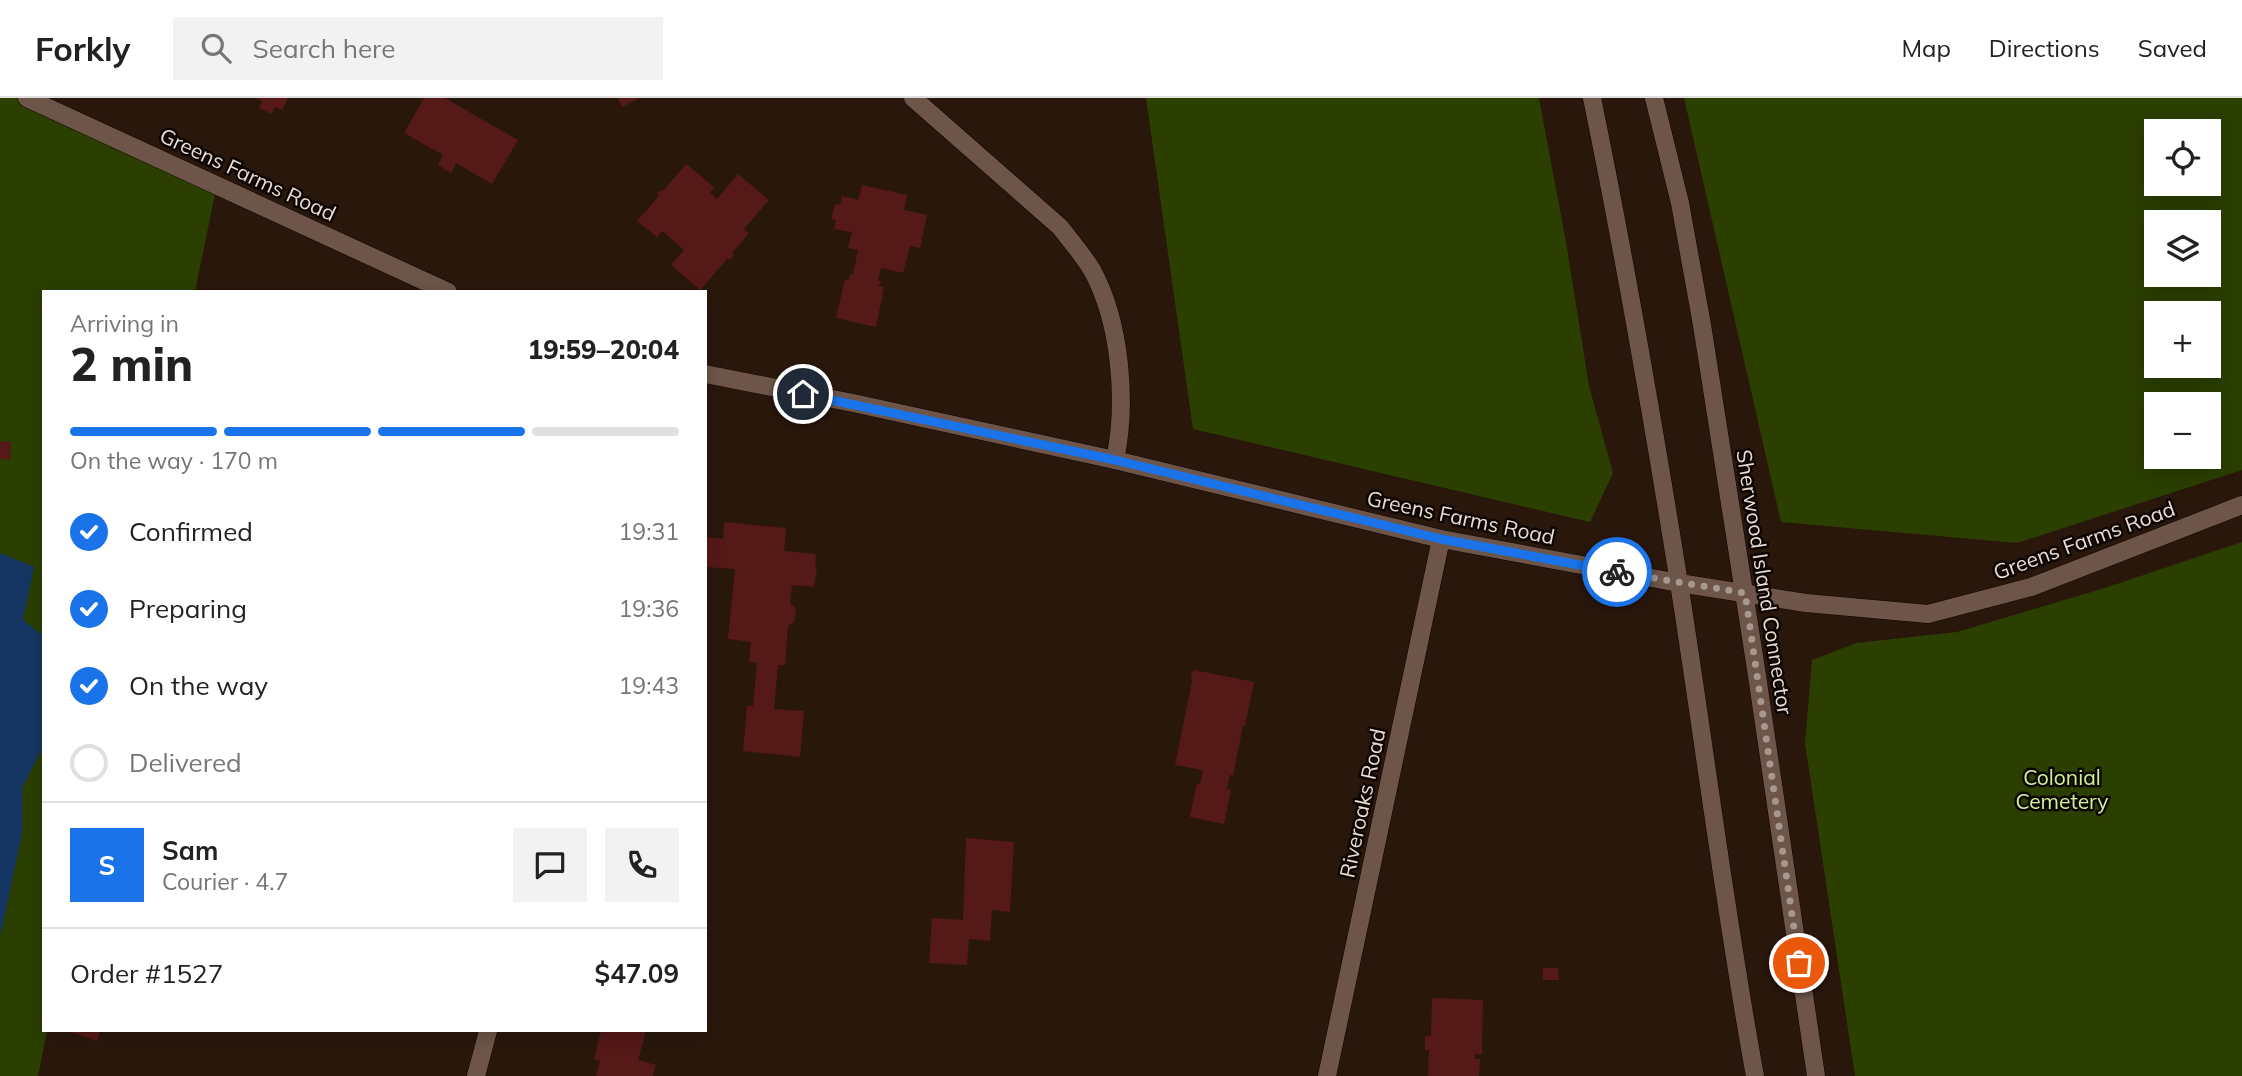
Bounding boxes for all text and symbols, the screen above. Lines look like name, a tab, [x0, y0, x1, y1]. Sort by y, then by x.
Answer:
search box	[173, 17, 663, 80]
text: Forkly	[35, 28, 131, 69]
icon: search	[197, 29, 235, 67]
text: Search here	[253, 32, 395, 65]
text: Map	[1901, 33, 1951, 63]
text: Directions	[1989, 33, 2100, 63]
text: Saved	[2138, 33, 2207, 63]
map controls	[2144, 119, 2221, 469]
button: locate	[2144, 119, 2221, 196]
street label: Greens Farms Road	[156, 122, 340, 226]
button: layers	[2144, 210, 2221, 287]
button: +	[2144, 301, 2221, 378]
text: Arriving in	[70, 309, 179, 338]
text: 19:59–20:04	[528, 333, 679, 366]
text: 2 min	[70, 335, 193, 393]
pin	[773, 364, 833, 424]
icon: home	[784, 375, 822, 413]
button: −	[2144, 392, 2221, 469]
text: On the way · 170 m	[70, 446, 278, 475]
street label: Sherwood Island Connector	[1731, 448, 1799, 717]
street label: Greens Farms Road	[1365, 484, 1557, 550]
street label: Greens Farms Road	[1990, 495, 2178, 585]
icon: check	[70, 513, 108, 551]
text: Confirmed	[129, 515, 253, 548]
text: 19:31	[619, 517, 679, 546]
courier	[1582, 537, 1652, 607]
icon: bike	[1598, 553, 1636, 591]
icon: check	[70, 590, 108, 628]
text: Preparing	[129, 592, 247, 625]
text: 19:36	[619, 594, 679, 623]
icon: check	[70, 667, 108, 705]
text: On the way	[129, 669, 268, 702]
text: 19:43	[619, 671, 679, 700]
street label: Riveroaks Road	[1333, 726, 1391, 880]
text: Delivered	[129, 746, 242, 779]
park label: Colonial Cemetery	[2016, 764, 2108, 814]
button: chat	[513, 828, 587, 902]
button: phone	[605, 828, 679, 902]
text: Sam	[162, 834, 218, 867]
text: S	[99, 849, 115, 882]
text: Courier · 4.7	[162, 867, 288, 896]
pin	[1769, 933, 1829, 993]
icon: bag	[1780, 944, 1818, 982]
text: Order #1527	[70, 957, 223, 990]
text: $47.09	[595, 957, 679, 990]

